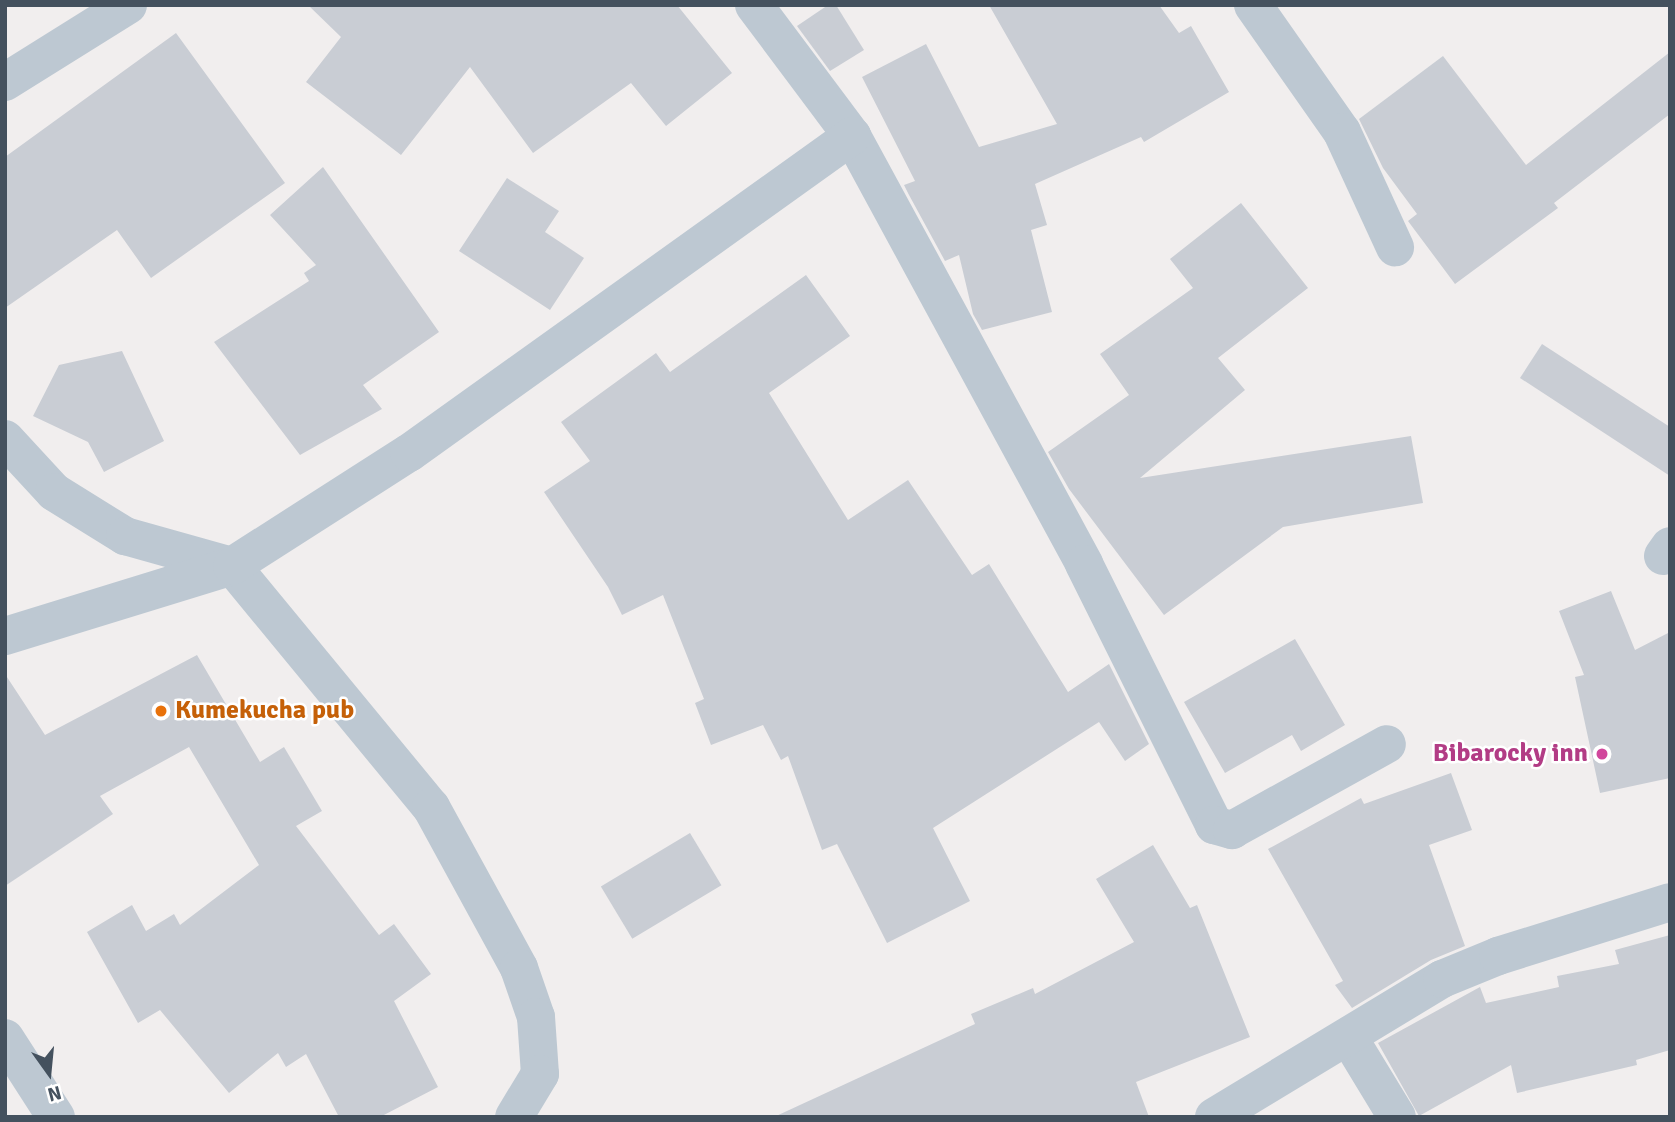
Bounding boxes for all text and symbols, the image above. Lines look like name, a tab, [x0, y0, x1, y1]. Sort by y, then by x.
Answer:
place label: Kumekucha pub	[175, 695, 354, 727]
marker: Kumekucha pub	[153, 703, 169, 719]
place label: Bibarocky inn	[1433, 738, 1588, 770]
marker: Bibarocky inn	[1594, 746, 1610, 762]
north arrow	[14, 1038, 84, 1108]
text: N	[45, 1080, 64, 1107]

